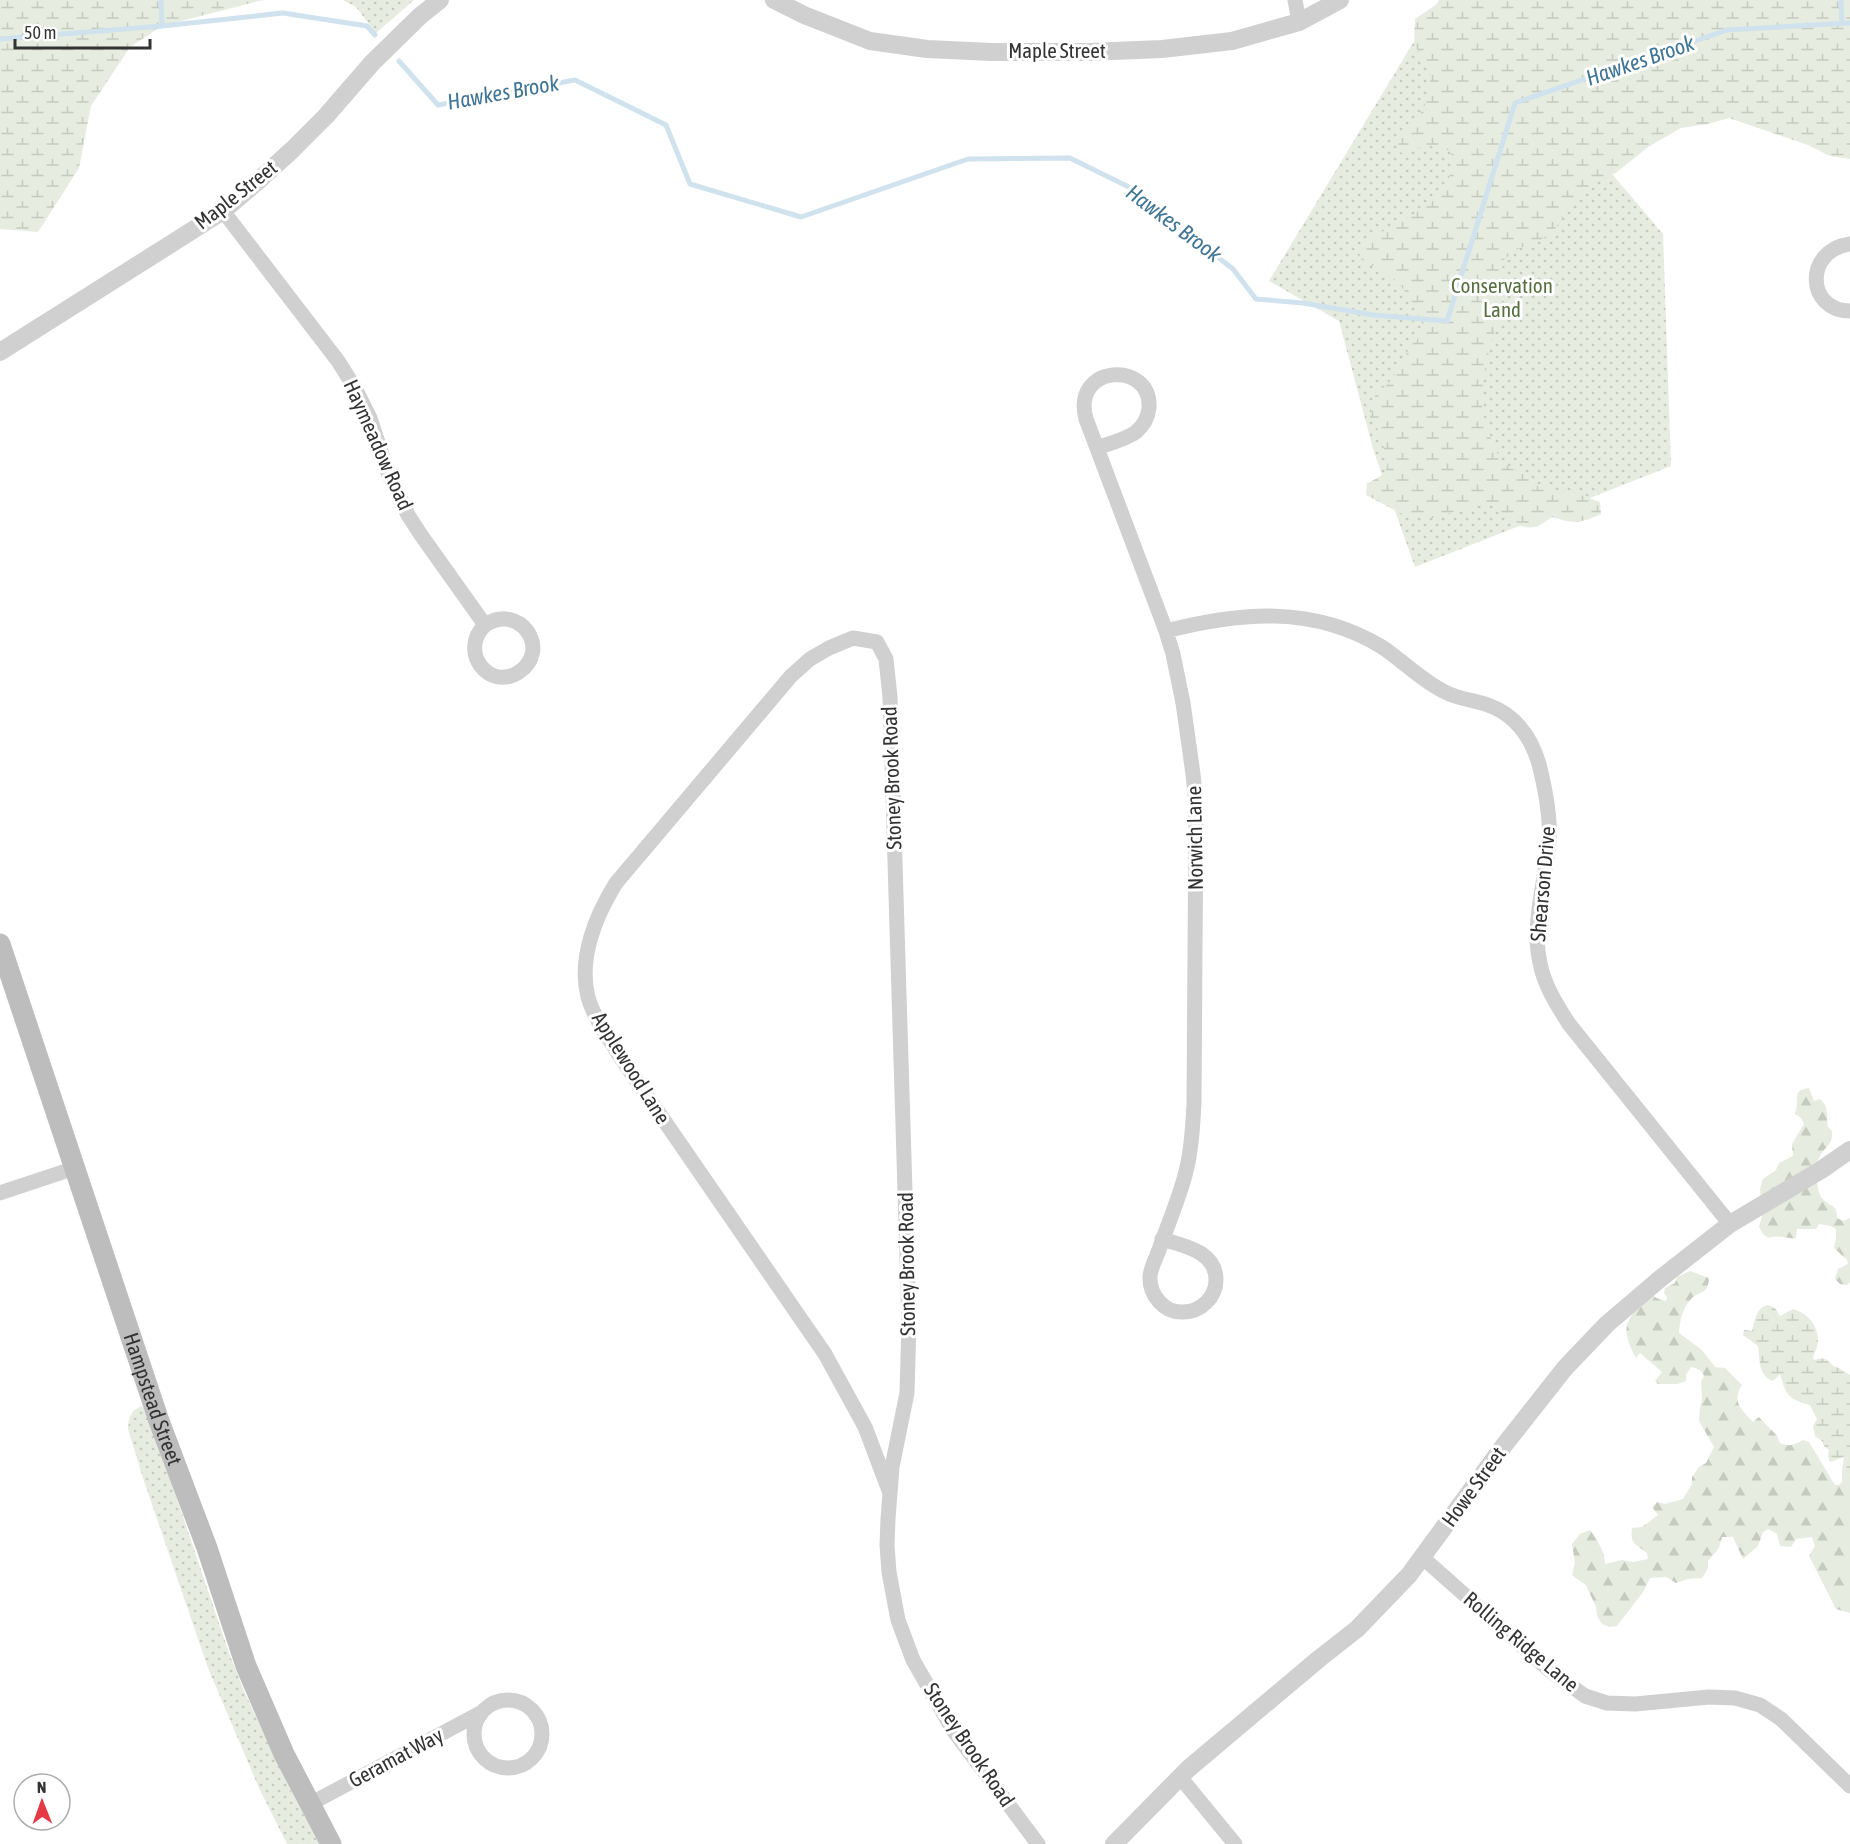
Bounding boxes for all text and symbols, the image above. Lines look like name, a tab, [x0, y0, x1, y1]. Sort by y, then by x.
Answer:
scale bar	[15, 12, 150, 50]
text: 50 m	[24, 22, 56, 43]
water label: Hawkes Brook	[1582, 29, 1698, 91]
street label: Maple Street	[1008, 38, 1106, 62]
water label: Hawkes Brook	[445, 69, 561, 115]
street label: Maple Street	[190, 155, 281, 234]
water label: Hawkes Brook	[1121, 179, 1227, 268]
park label: Conservation Land	[1451, 273, 1553, 321]
street label: Haymeadow Road	[339, 376, 418, 513]
street label: Stoney Brook Road	[877, 706, 906, 850]
street label: Norwich Lane	[1181, 786, 1207, 890]
street label: Shearson Drive	[1525, 825, 1559, 943]
street label: Applewood Lane	[588, 1007, 676, 1128]
street label: Stoney Brook Road	[893, 1192, 919, 1336]
street label: Hampstead Street	[119, 1329, 188, 1468]
street label: Howe Street	[1436, 1442, 1510, 1531]
street label: Rolling Ridge Lane	[1459, 1586, 1584, 1696]
street label: Stoney Brook Road	[920, 1678, 1020, 1811]
street label: Geramat Way	[344, 1722, 447, 1792]
north arrow	[12, 1772, 72, 1832]
text: N	[37, 1778, 47, 1796]

